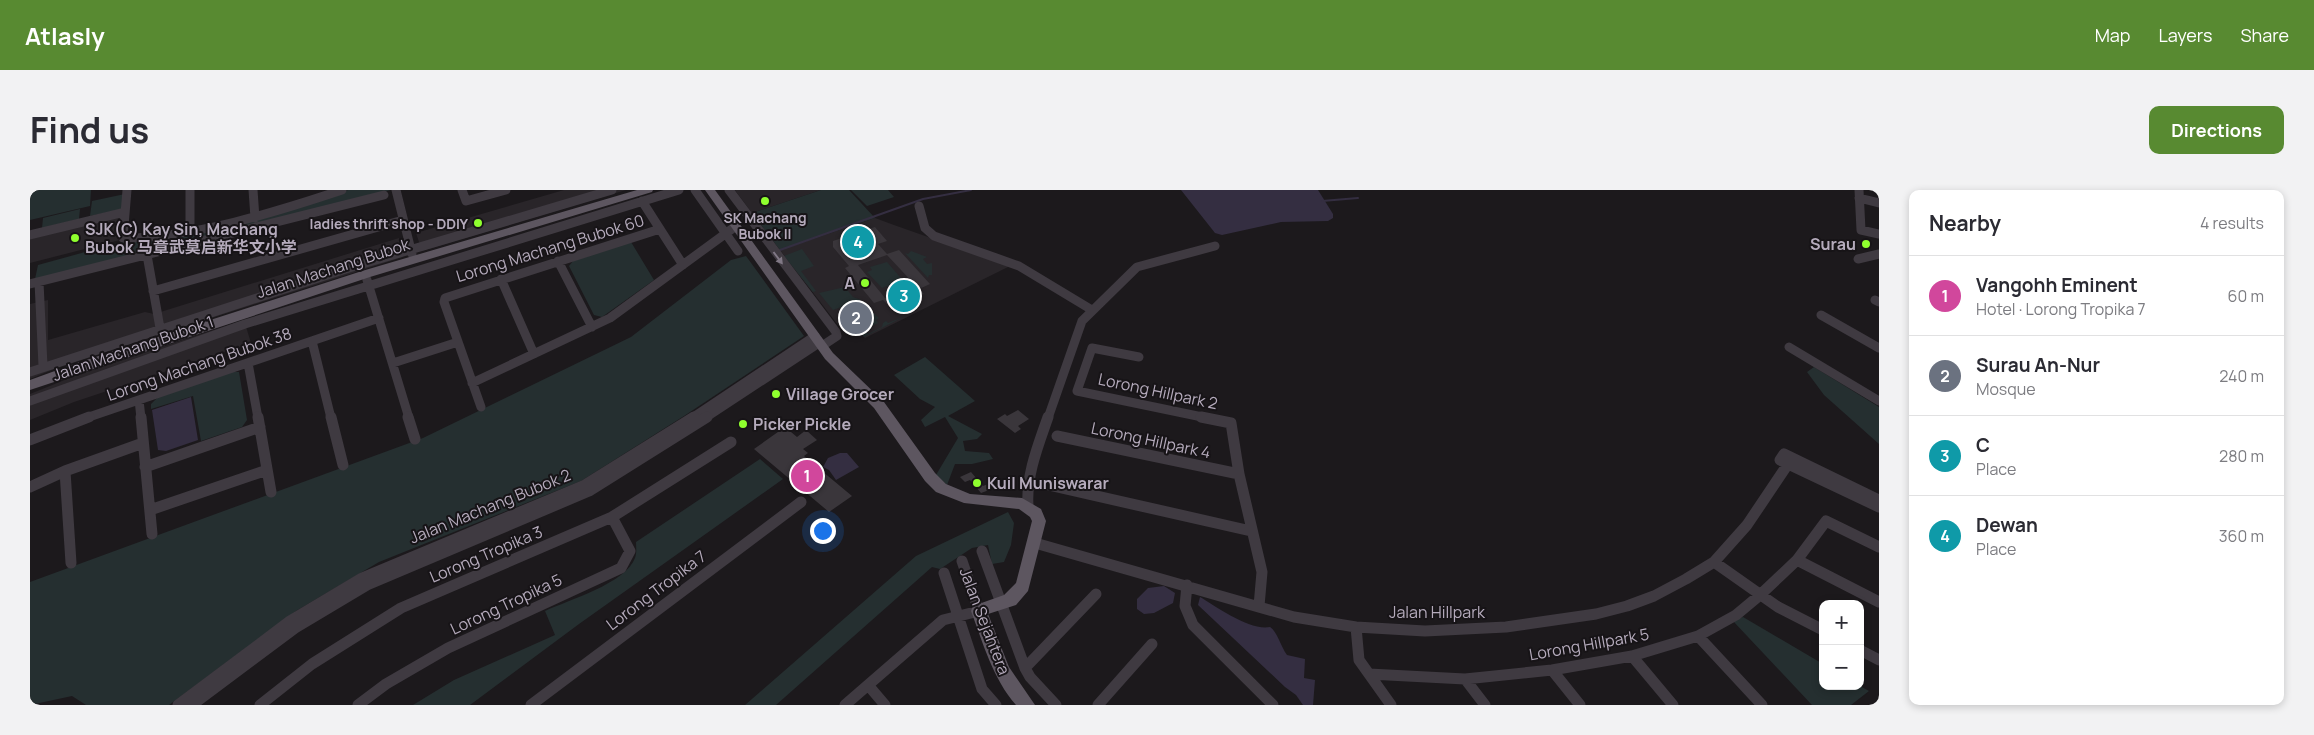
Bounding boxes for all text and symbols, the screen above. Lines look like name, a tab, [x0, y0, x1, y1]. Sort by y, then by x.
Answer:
text: Atlasly	[25, 19, 105, 52]
text: Map	[2095, 23, 2130, 47]
text: Layers	[2158, 23, 2212, 47]
text: Share	[2240, 23, 2289, 47]
text: Find us	[30, 106, 149, 154]
button: Directions	[2149, 106, 2284, 154]
marker: SK Machang Bubok II	[759, 195, 771, 207]
place label: SK Machang Bubok II	[723, 208, 807, 243]
street label: Lorong Machang Bubok 60	[453, 209, 647, 287]
text: Nearby	[1929, 209, 2001, 237]
text: 4 results	[2200, 212, 2264, 234]
place label: ladies thrift shop - DDIY	[310, 214, 468, 233]
marker: ladies thrift shop - DDIY	[472, 217, 484, 229]
place label: SJK(C) Kay Sin, Machang Bubok 马章武莫启新华文小学	[85, 218, 297, 258]
pin: 4	[842, 223, 874, 261]
marker: SJK(C) Kay Sin, Machang Bubok 马章武莫启新华文小学	[69, 232, 81, 244]
street label: Jalan Machang Bubok	[254, 233, 413, 303]
place label: Surau	[1810, 233, 1856, 255]
marker: Surau	[1860, 238, 1872, 250]
one-way arrow	[773, 251, 783, 265]
place label: A	[844, 272, 855, 294]
text: Vangohh Eminent	[1976, 272, 2138, 298]
marker: A	[859, 277, 871, 289]
pin: 3	[888, 277, 920, 315]
text: 1	[1941, 285, 1949, 307]
text: 60 m	[2228, 285, 2264, 307]
text: Hotel · Lorong Tropika 7	[1976, 298, 2146, 320]
pin: 2	[840, 299, 872, 337]
street label: Jalan Machang Bubok 1	[50, 310, 216, 386]
street label: Lorong Machang Bubok 38	[104, 322, 294, 406]
text: Surau An-Nur	[1976, 352, 2100, 378]
text: 2	[1940, 365, 1950, 387]
text: 240 m	[2219, 365, 2264, 387]
street label: Lorong Hillpark 2	[1096, 368, 1220, 414]
text: Mosque	[1976, 378, 2036, 400]
place label: Village Grocer	[786, 383, 894, 405]
marker: Village Grocer	[770, 388, 782, 400]
place label: Picker Pickle	[753, 413, 852, 435]
street label: Lorong Hillpark 4	[1089, 417, 1213, 463]
marker: Picker Pickle	[737, 418, 749, 430]
text: C	[1976, 432, 1990, 458]
text: 3	[1940, 445, 1950, 467]
text: 280 m	[2219, 445, 2264, 467]
pin: 1	[791, 457, 823, 495]
text: Place	[1976, 458, 2016, 480]
street label: Jalan Machang Bubok 2	[406, 464, 574, 548]
place label: Kuil Muniswarar	[987, 472, 1109, 494]
marker: Kuil Muniswarar	[971, 477, 983, 489]
text: Dewan	[1976, 512, 2038, 538]
your location	[810, 518, 836, 544]
street label: Lorong Tropika 3	[426, 520, 546, 588]
text: 4	[1940, 525, 1950, 547]
text: 360 m	[2219, 525, 2264, 547]
text: Place	[1976, 538, 2016, 560]
street label: Lorong Tropika 7	[601, 545, 711, 635]
street label: Jalan Sejahtera	[954, 564, 1016, 678]
street label: Lorong Tropika 5	[446, 568, 566, 640]
map controls	[1819, 600, 1864, 690]
button: +	[1819, 600, 1864, 645]
street label: Jalan Hillpark	[1389, 601, 1486, 623]
street label: Lorong Hillpark 5	[1527, 623, 1651, 665]
button: −	[1819, 645, 1864, 690]

